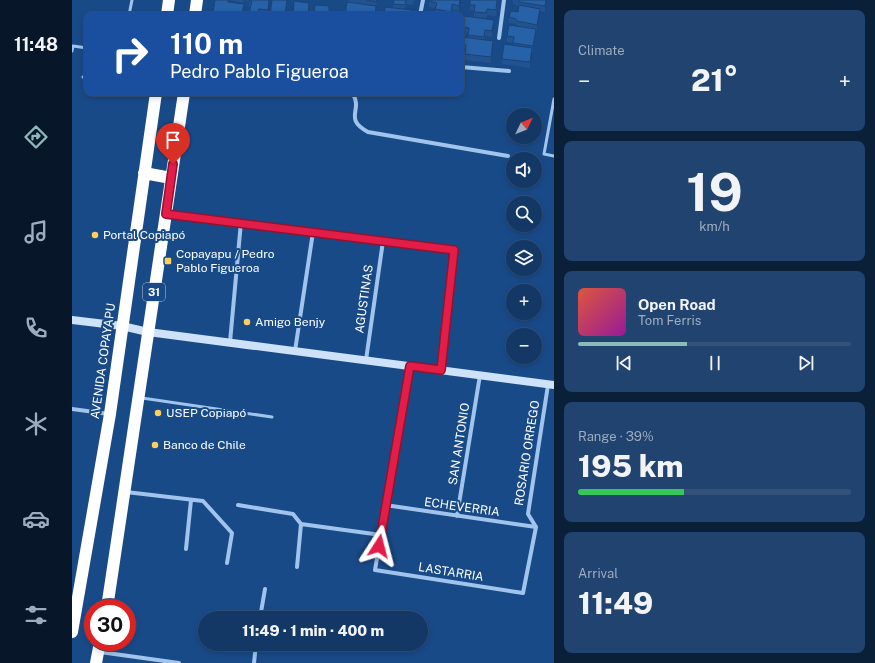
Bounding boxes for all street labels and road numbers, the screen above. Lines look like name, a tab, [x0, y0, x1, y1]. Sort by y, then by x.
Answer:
street label: AGUSTINAS	[352, 264, 376, 334]
road number: 31	[143, 283, 165, 301]
street label: AVENIDA COPAYAPU	[88, 302, 118, 420]
street label: ROSARIO ORREGO	[512, 399, 542, 507]
street label: SAN ANTONIO	[446, 402, 472, 486]
street label: ECHEVERRIA	[423, 495, 501, 519]
street label: LASTARRIA	[417, 560, 485, 584]

